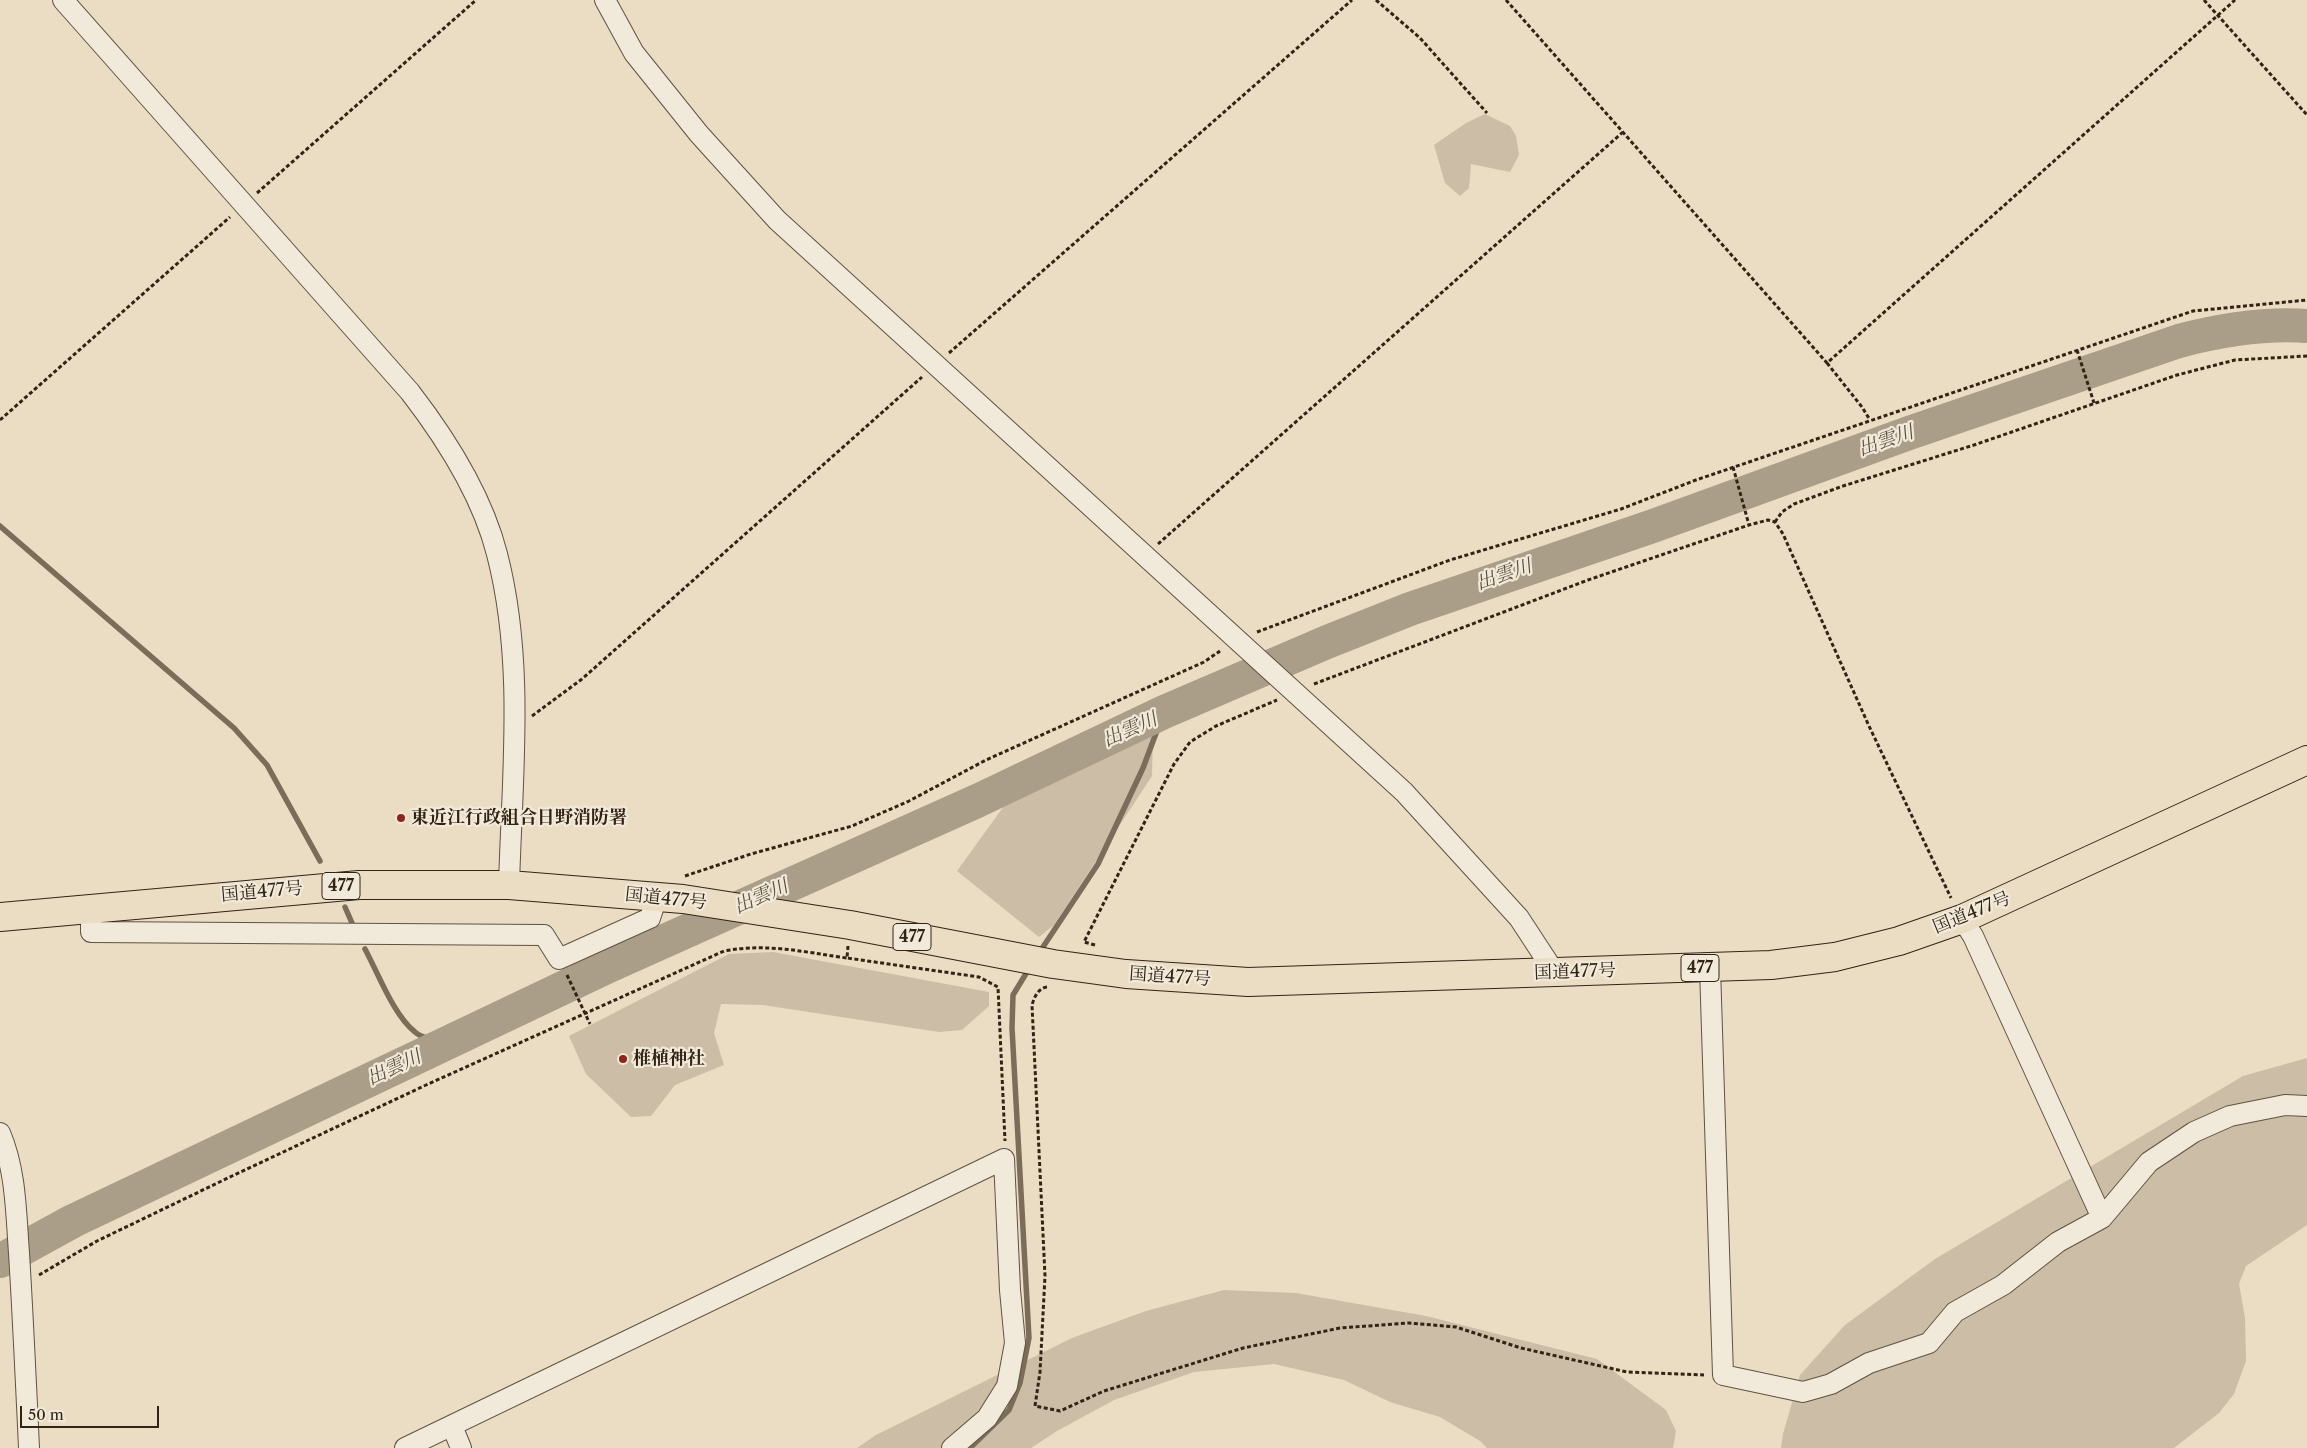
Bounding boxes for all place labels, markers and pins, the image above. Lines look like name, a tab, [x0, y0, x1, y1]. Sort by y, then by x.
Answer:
place label: 東近江行政組合日野消防署	[411, 807, 627, 829]
marker: 東近江行政組合日野消防署	[395, 812, 407, 824]
place label: 椎植神社	[633, 1048, 705, 1070]
marker: 椎植神社	[617, 1053, 629, 1065]

